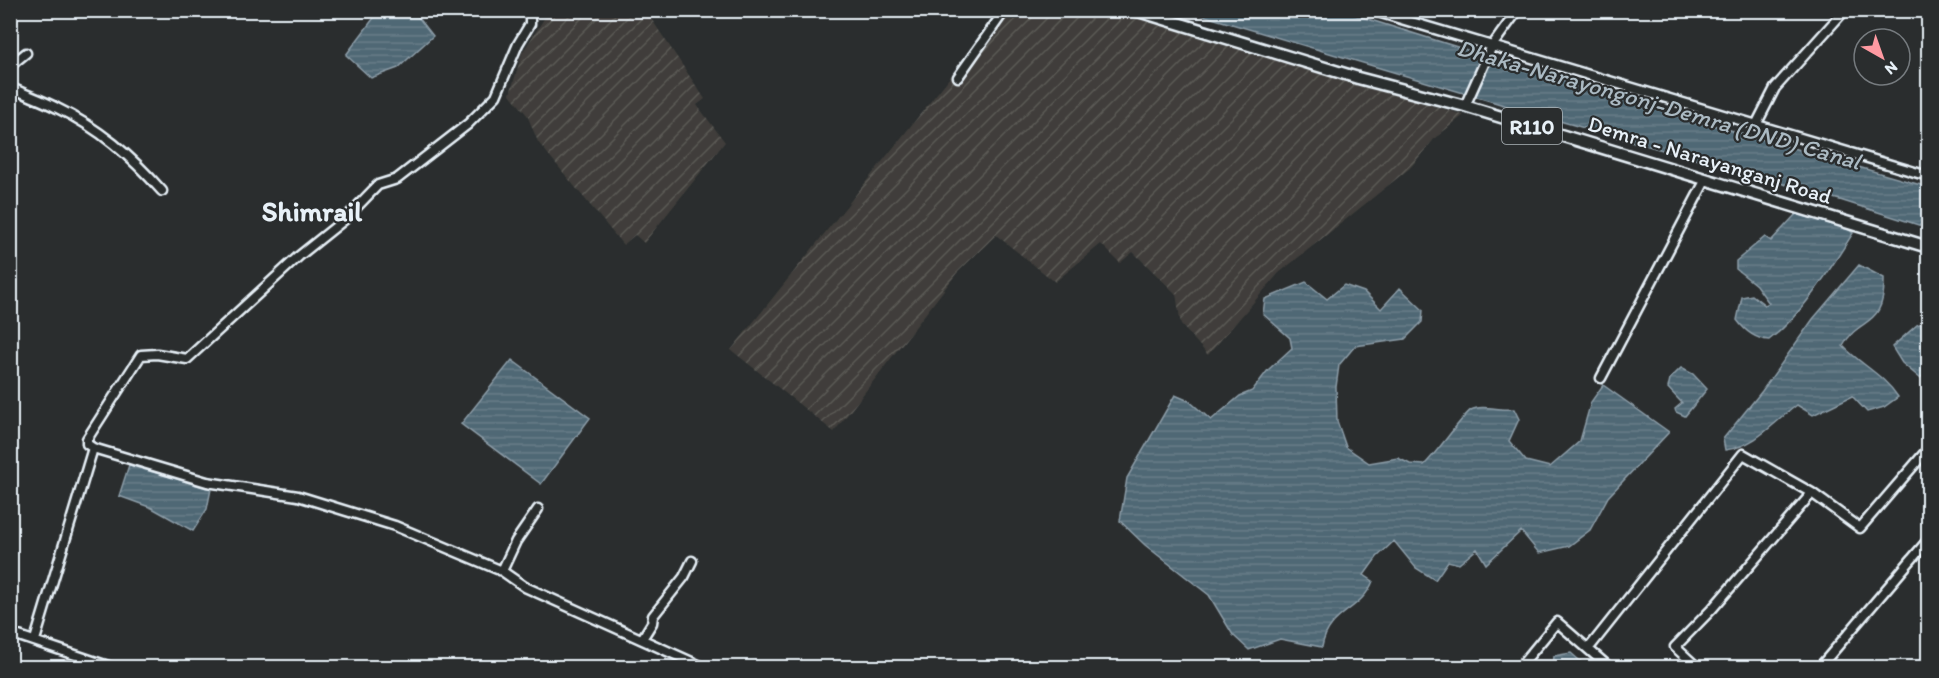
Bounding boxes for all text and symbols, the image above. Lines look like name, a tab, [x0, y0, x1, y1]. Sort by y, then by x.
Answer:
north arrow	[1852, 27, 1912, 87]
water label: Dhaka-Narayongonj-Demra (DND) Canal	[1454, 32, 1866, 176]
text: N	[1881, 57, 1902, 79]
road number: R110	[1502, 108, 1562, 144]
street label: Demra - Narayanganj Road	[1585, 110, 1835, 210]
district label: Shimrail	[262, 194, 362, 228]

